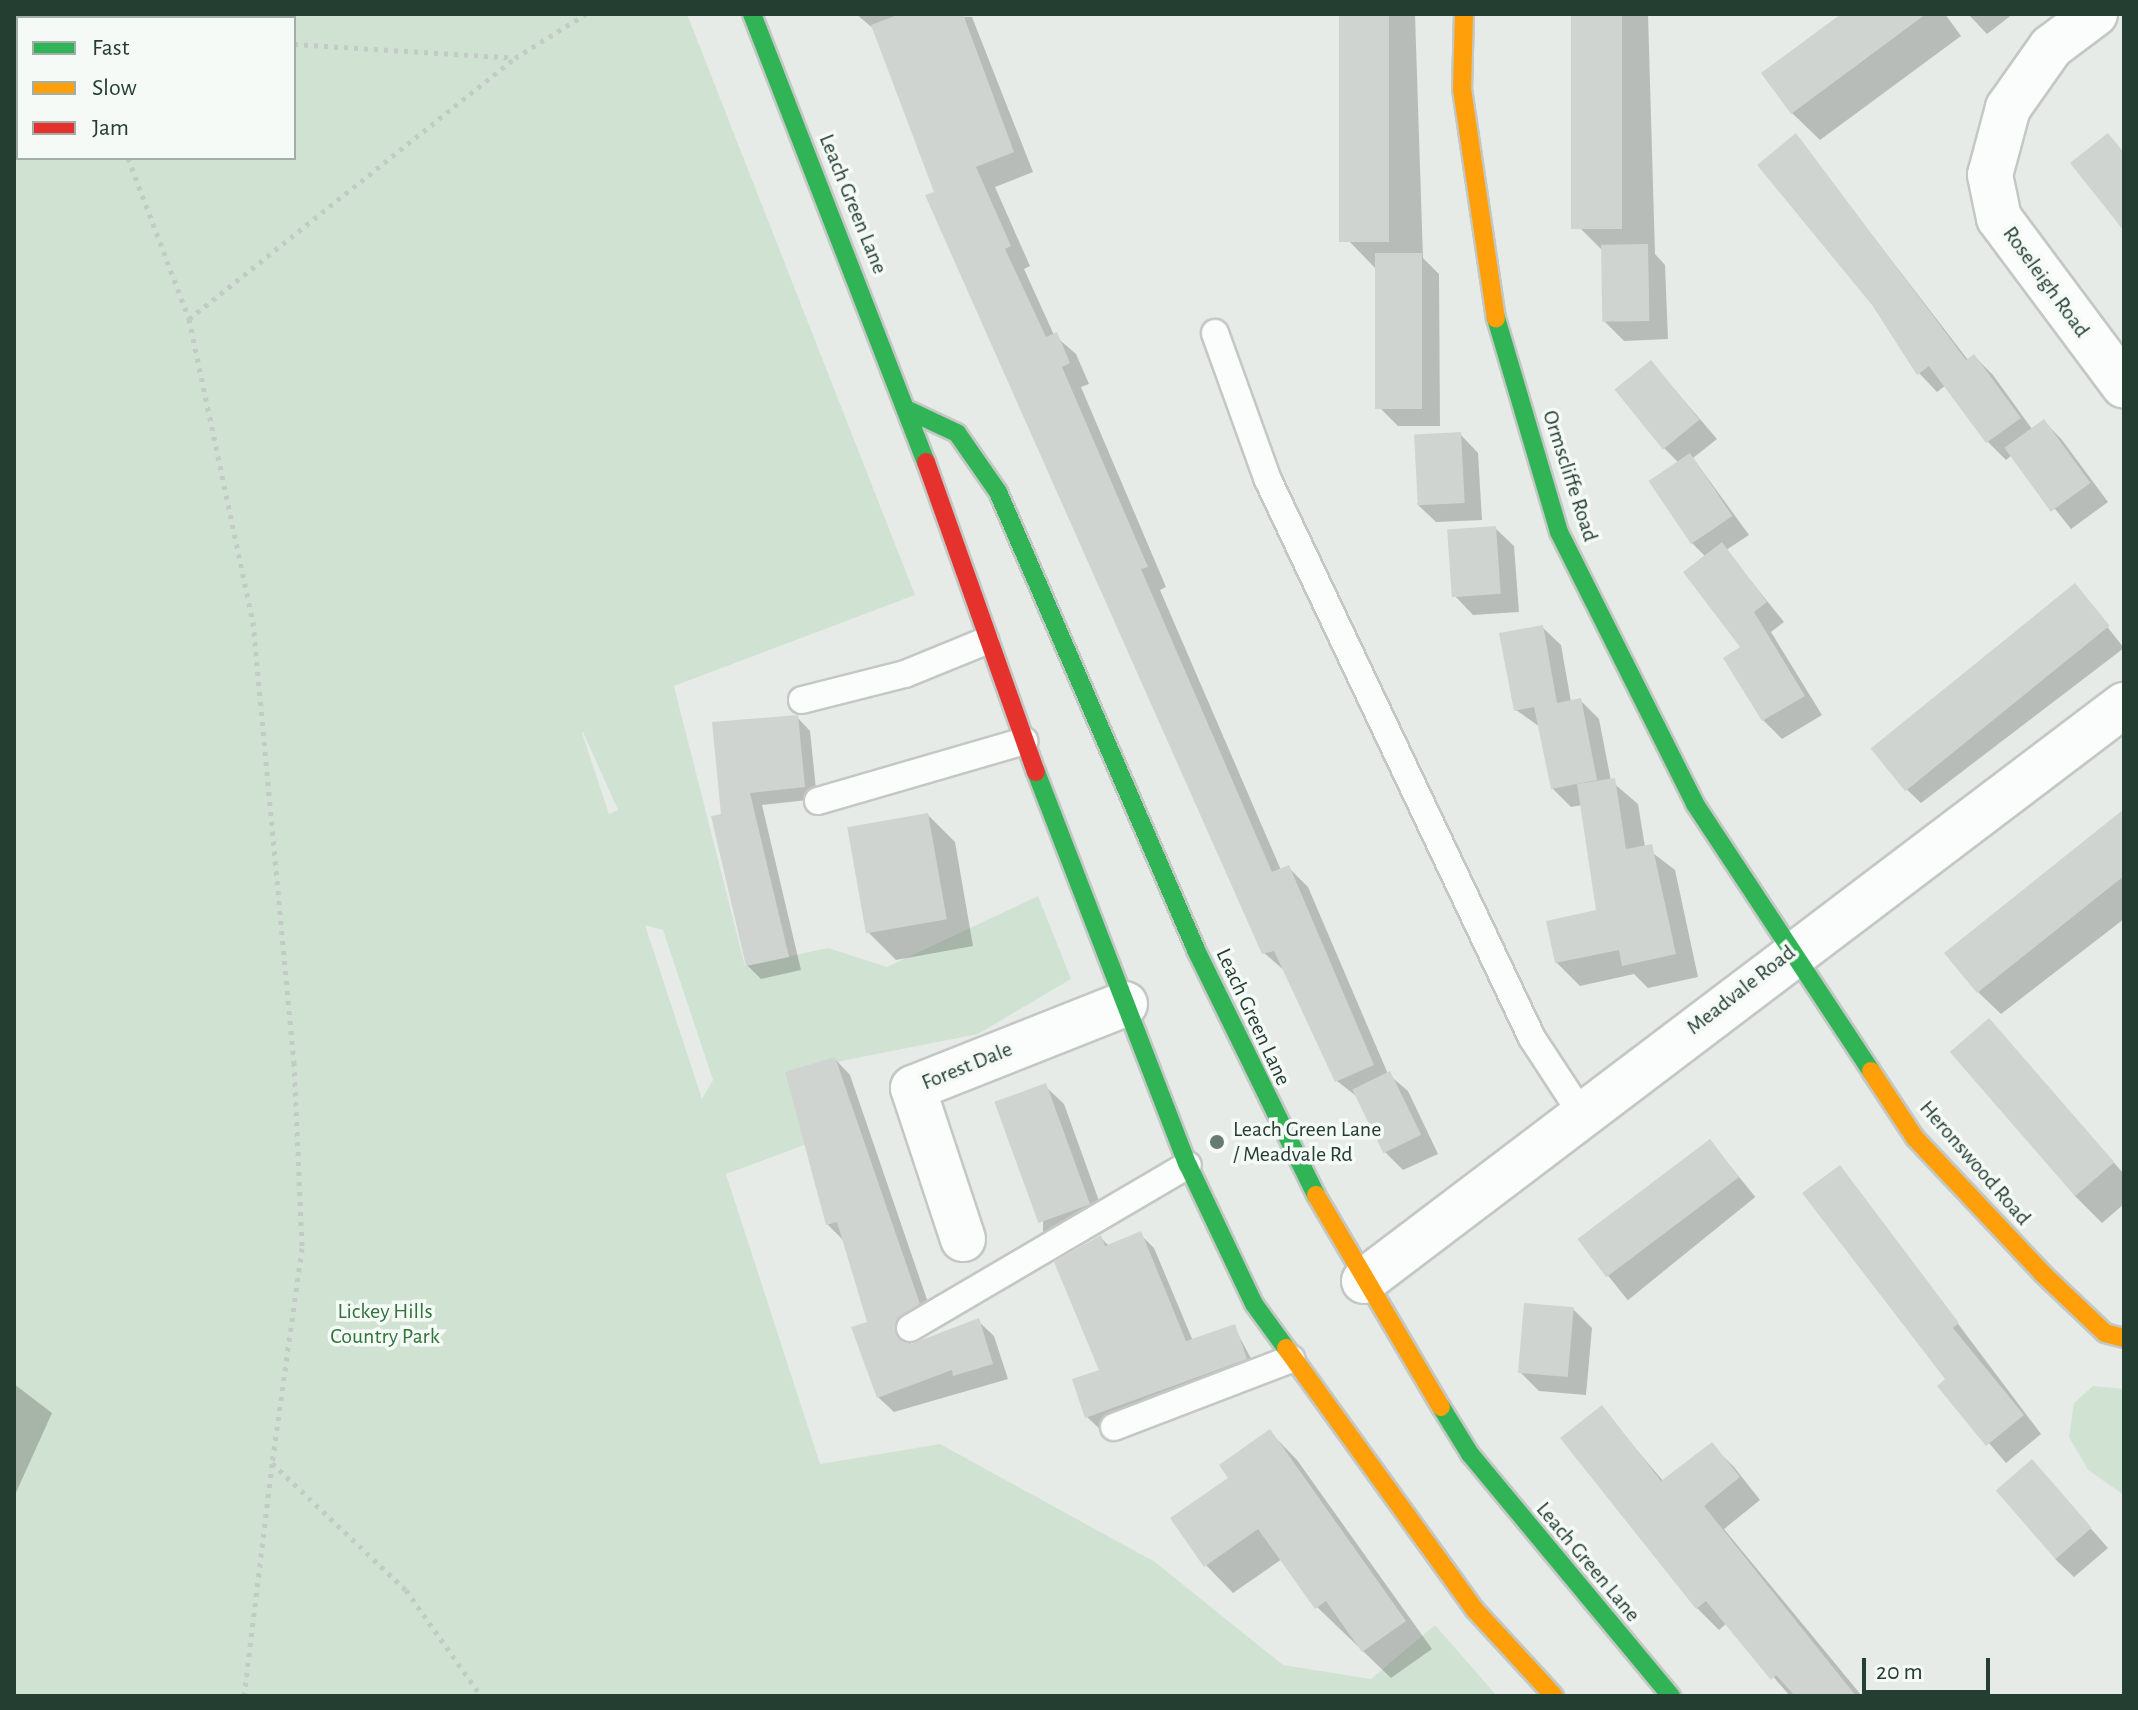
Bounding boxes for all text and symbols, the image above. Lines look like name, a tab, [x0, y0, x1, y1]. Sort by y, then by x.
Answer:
legend	[16, 16, 296, 160]
text: Fast	[92, 36, 129, 60]
text: Slow	[92, 76, 137, 100]
text: Jam	[92, 116, 129, 140]
street label: Leach Green Lane	[813, 130, 893, 278]
street label: Roseleigh Road	[1997, 221, 2095, 343]
street label: Ormscliffe Road	[1536, 407, 1604, 545]
street label: Meadvale Road	[1681, 939, 1801, 1041]
street label: Leach Green Lane	[1210, 944, 1296, 1090]
street label: Forest Dale	[918, 1036, 1016, 1096]
street label: Heronswood Road	[1914, 1095, 2036, 1231]
place label: Leach Green Lane / Meadvale Rd	[1233, 1116, 1381, 1168]
marker: Leach Green Lane / Meadvale Rd	[1208, 1133, 1226, 1151]
park label: Lickey Hills Country Park	[330, 1298, 440, 1350]
street label: Leach Green Lane	[1530, 1497, 1646, 1627]
scale bar	[1866, 1642, 1994, 1692]
text: 20 m	[1876, 1660, 1923, 1684]

